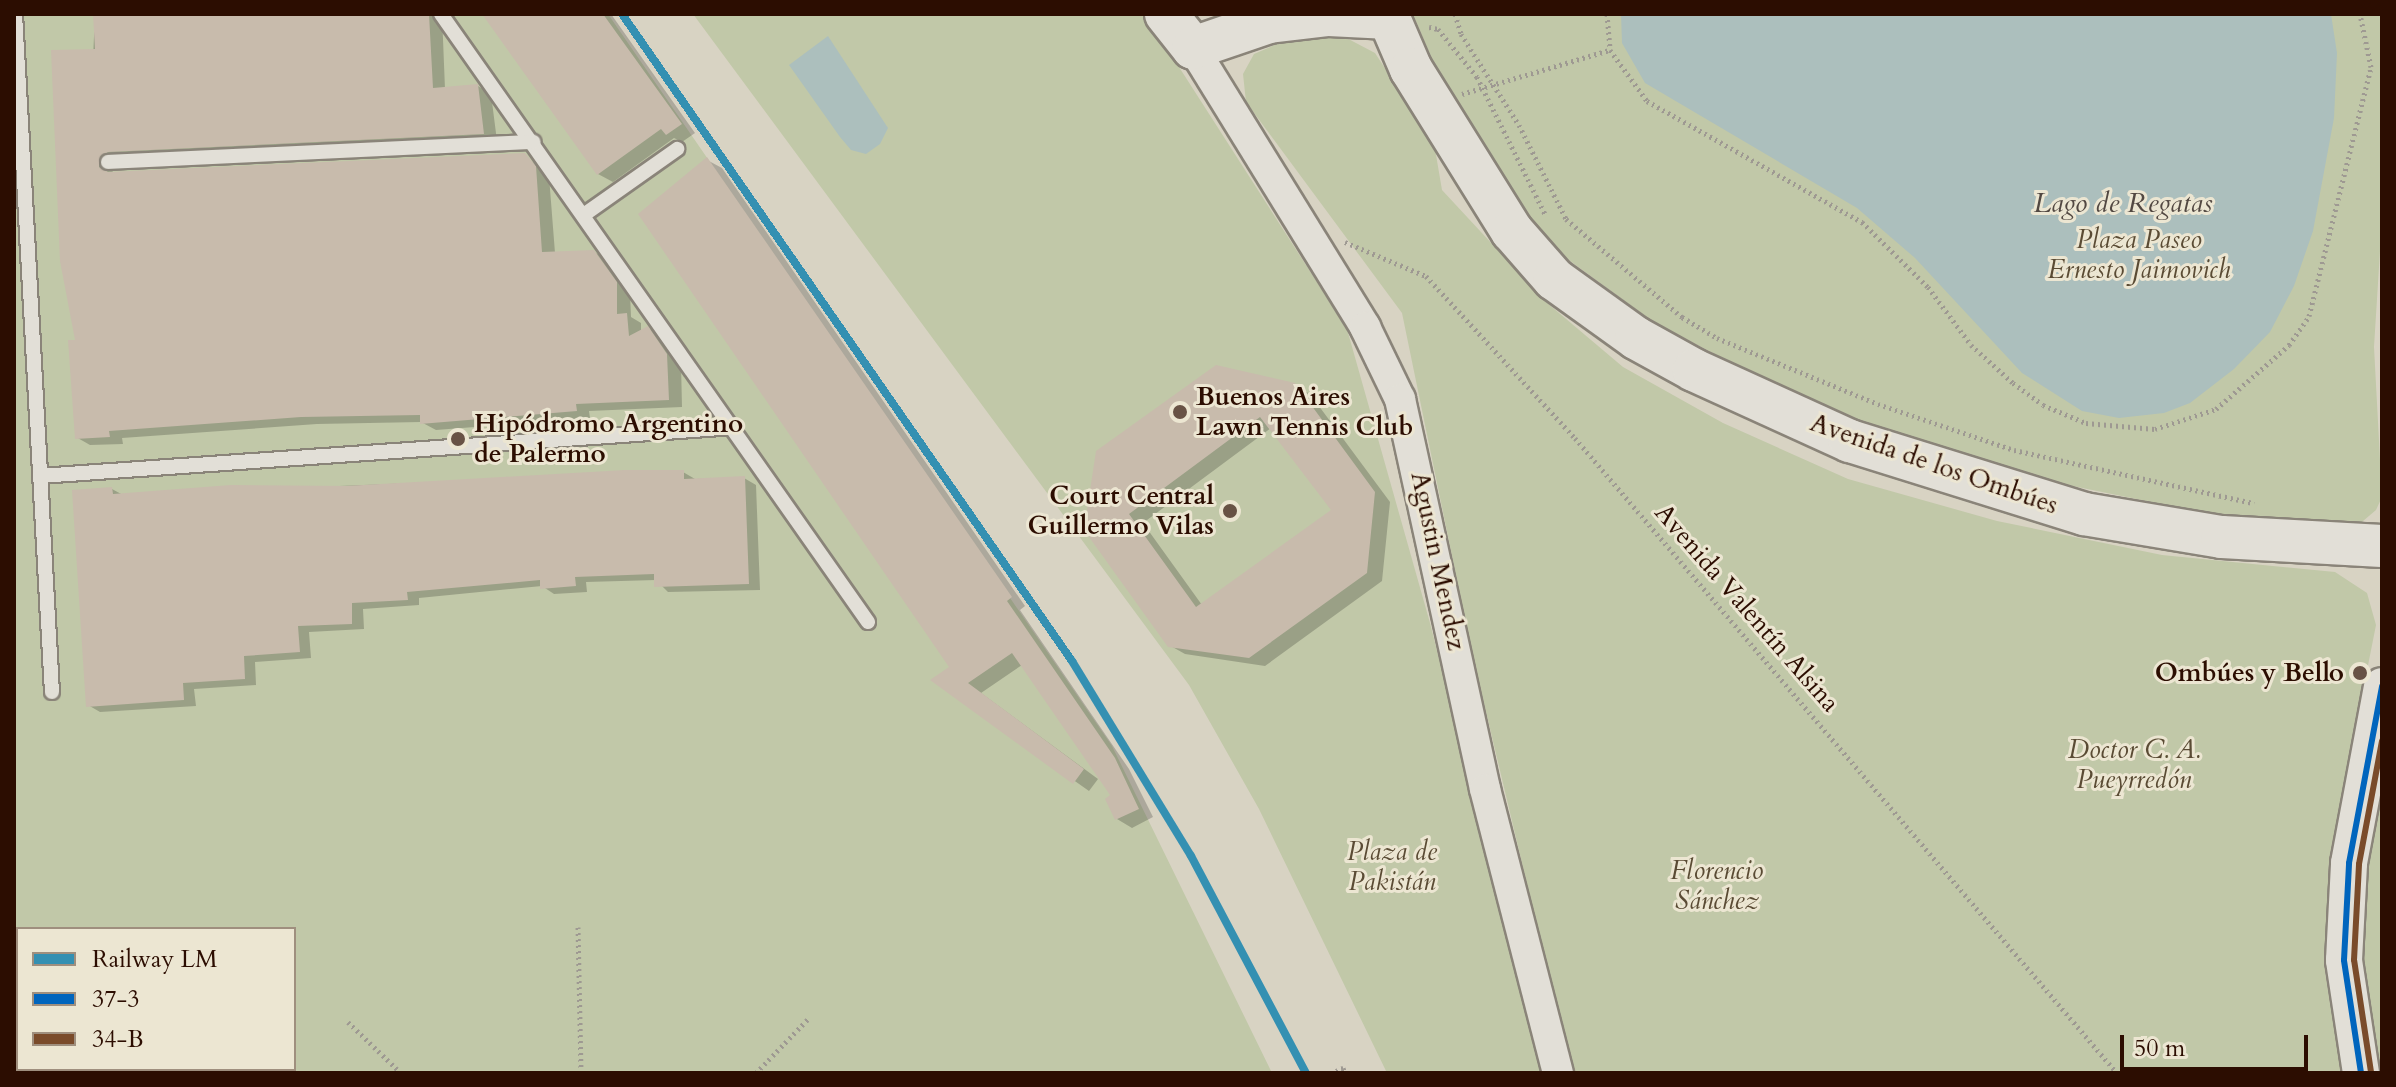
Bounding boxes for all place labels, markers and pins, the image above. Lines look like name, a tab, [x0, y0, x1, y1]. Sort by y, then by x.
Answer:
place label: Buenos Aires Lawn Tennis Club	[1196, 381, 1413, 442]
marker: Buenos Aires Lawn Tennis Club	[1171, 403, 1189, 421]
place label: Hipódromo Argentino de Palermo	[474, 408, 743, 470]
marker: Hipódromo Argentino de Palermo	[449, 430, 467, 448]
place label: Court Central Guillermo Vilas	[1028, 480, 1214, 542]
marker: Court Central Guillermo Vilas	[1221, 502, 1239, 520]
place label: Ombúes y Bello	[2155, 657, 2344, 689]
marker: Ombúes y Bello	[2351, 664, 2369, 682]

